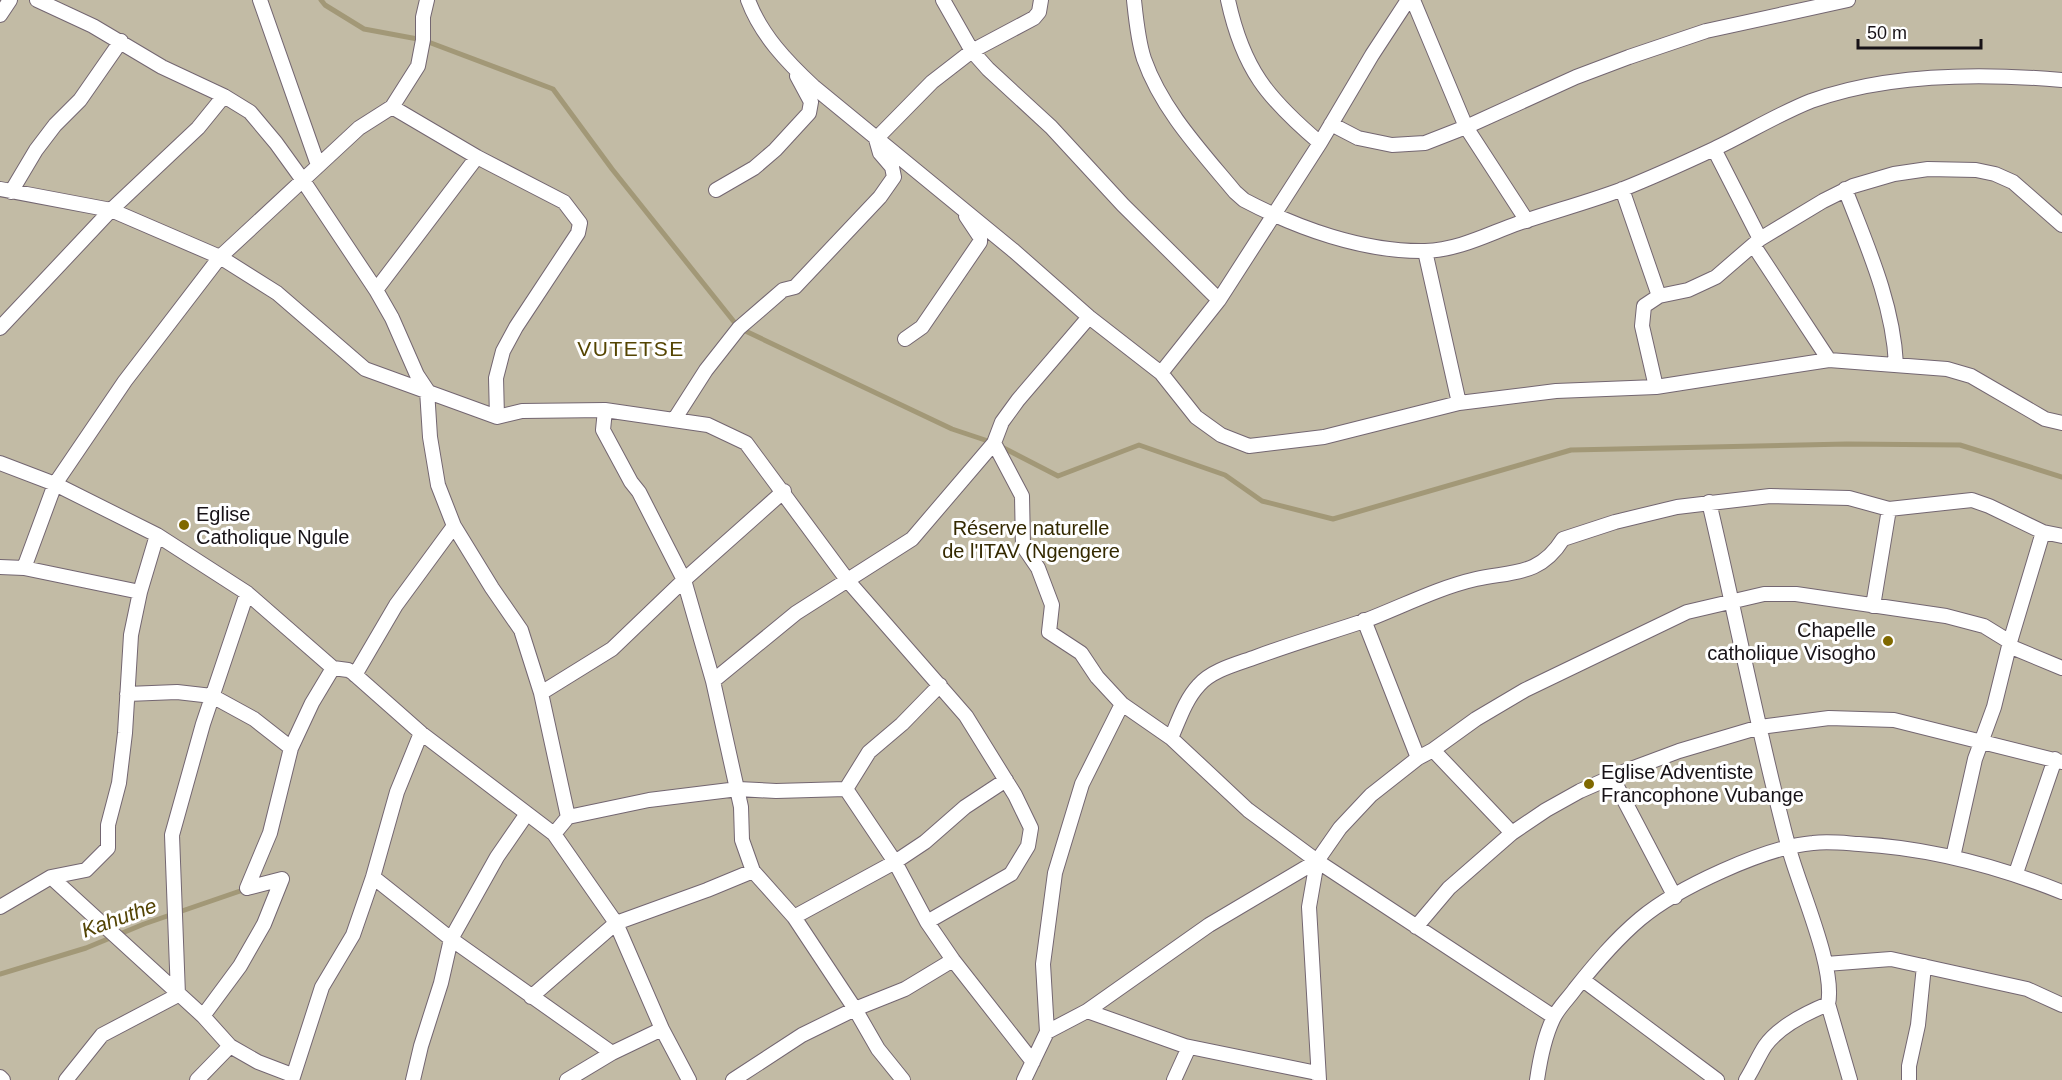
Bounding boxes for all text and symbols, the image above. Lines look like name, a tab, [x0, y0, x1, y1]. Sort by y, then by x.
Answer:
scale bar	[1858, 12, 1981, 50]
text: 50 m	[1867, 23, 1907, 43]
district label: VUTETSE	[577, 337, 685, 360]
place label: Eglise Catholique Ngule	[196, 503, 349, 548]
park label: Réserve naturelle de l'ITAV (Ngengere	[942, 517, 1120, 562]
marker: Eglise Catholique Ngule	[177, 518, 191, 532]
place label: Chapelle catholique Visogho	[1707, 619, 1876, 664]
marker: Chapelle catholique Visogho	[1881, 634, 1895, 648]
place label: Eglise Adventiste Francophone Vubange	[1601, 761, 1804, 806]
marker: Eglise Adventiste Francophone Vubange	[1582, 777, 1596, 791]
water label: Kahuthe	[78, 893, 160, 942]

